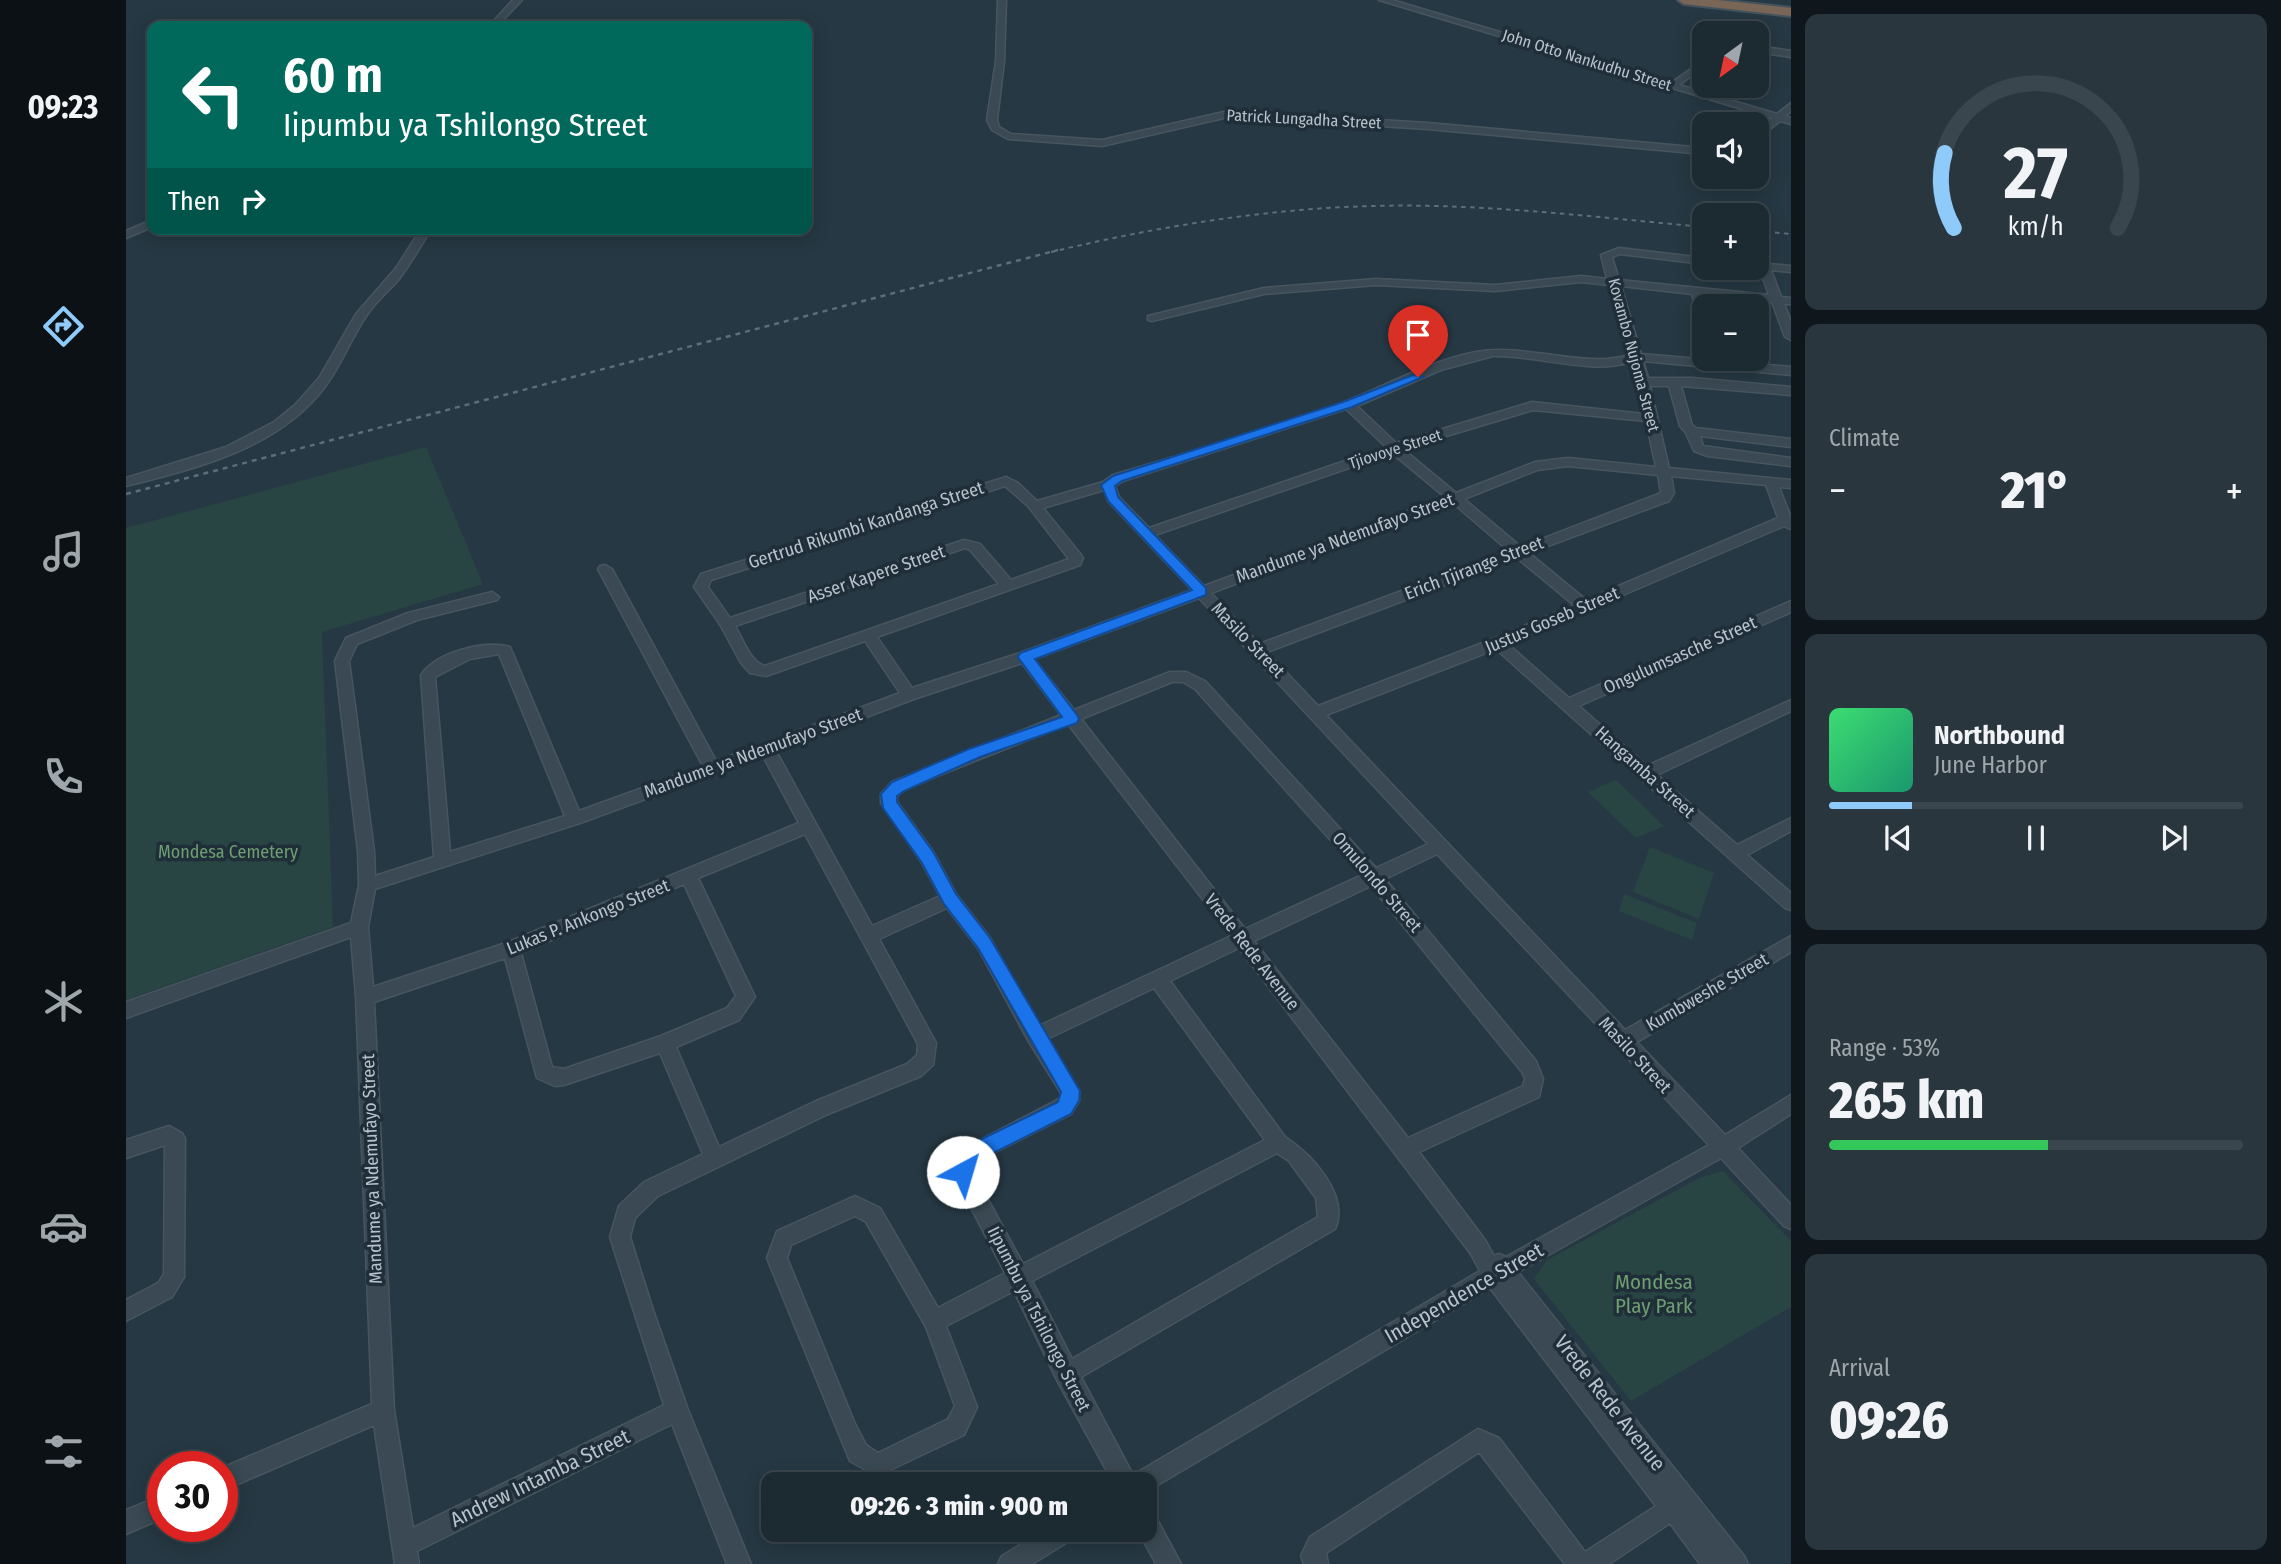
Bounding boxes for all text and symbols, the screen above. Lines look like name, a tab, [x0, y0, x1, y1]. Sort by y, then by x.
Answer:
north arrow	[1692, 21, 1769, 98]
map controls	[1692, 21, 1769, 371]
street label: John Otto Nankudhu Street	[1500, 25, 1675, 95]
text: 60 m	[283, 46, 383, 105]
icon: left	[168, 49, 259, 140]
text: 09:23	[27, 88, 99, 126]
street label: Patrick Lungadha Street	[1226, 105, 1383, 133]
text: Iipumbu ya Tshilongo Street	[283, 106, 647, 144]
button: sound	[1692, 112, 1769, 189]
text: 27	[2003, 130, 2068, 217]
icon: right	[234, 182, 272, 220]
text: Then	[168, 186, 220, 217]
button: +	[1692, 203, 1769, 280]
text: km/h	[2008, 212, 2064, 242]
street label: Kovambo Nujoma Street	[1604, 276, 1664, 435]
button: −	[1692, 294, 1769, 371]
icon: directions	[39, 302, 88, 351]
pin	[1388, 305, 1448, 377]
icon: arrive	[1399, 316, 1437, 354]
text: Climate	[1829, 424, 1900, 452]
street label: Tjiovoye Street	[1346, 425, 1445, 473]
text: 21°	[2001, 459, 2071, 522]
text: −	[1829, 468, 1846, 514]
text: +	[2226, 468, 2243, 514]
street label: Gertrud Rikumbi Kandanga Street	[746, 476, 987, 574]
street label: Mandume ya Ndemufayo Street	[1233, 488, 1457, 588]
icon: music	[39, 527, 88, 576]
street label: Erich Tjirange Street	[1401, 531, 1547, 605]
street label: Asser Kapere Street	[804, 540, 948, 608]
street label: Justus Goseb Street	[1482, 582, 1623, 658]
street label: Masilo Street	[1207, 598, 1289, 682]
street label: Ongulumsasche Street	[1600, 611, 1760, 699]
street label: Mandume ya Ndemufayo Street	[641, 703, 865, 803]
text: Northbound	[1934, 720, 2065, 751]
street label: Hangamba Street	[1591, 721, 1700, 823]
text: June Harbor	[1934, 751, 2047, 779]
icon: phone	[39, 752, 88, 801]
icon: previous	[1879, 819, 1917, 857]
icon: pause	[2017, 819, 2055, 857]
icon: next	[2155, 819, 2193, 857]
street label: Omulondo Street	[1327, 827, 1427, 937]
park label: Mondesa Cemetery	[158, 841, 298, 863]
street label: Lukas P. Ankongo Street	[503, 874, 673, 960]
street label: Vrede Rede Avenue	[1200, 889, 1304, 1015]
street label: Kumbweshe Street	[1642, 948, 1772, 1036]
icon: climate	[39, 977, 88, 1026]
street label: Masilo Street	[1594, 1012, 1676, 1098]
text: Range · 53%	[1829, 1034, 1940, 1062]
street label: Mandume ya Ndemufayo Street	[357, 1053, 387, 1284]
text: 265 km	[1829, 1069, 1984, 1132]
position arrow	[926, 1135, 1000, 1209]
icon: car	[39, 1202, 88, 1251]
street label: Iipumbu ya Tshilongo Street	[983, 1223, 1095, 1415]
street label: Independence Street	[1380, 1237, 1548, 1349]
park label: Mondesa Play Park	[1615, 1269, 1693, 1319]
street label: Vrede Rede Avenue	[1549, 1330, 1671, 1476]
text: Arrival	[1829, 1354, 1890, 1382]
text: 09:26	[1829, 1389, 1949, 1452]
street label: Andrew Intamba Street	[446, 1423, 634, 1533]
icon: filters	[39, 1427, 88, 1476]
speed limit sign: 30	[147, 1451, 238, 1542]
text: 09:26 · 3 min · 900 m	[850, 1491, 1068, 1522]

